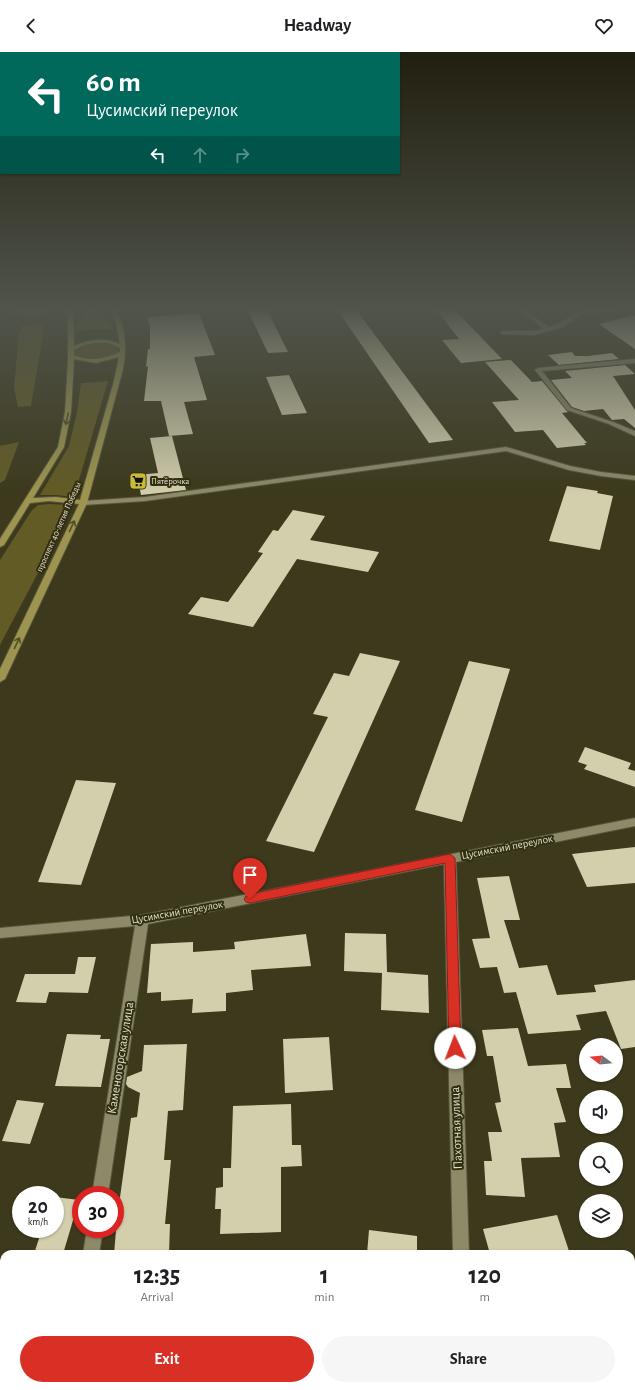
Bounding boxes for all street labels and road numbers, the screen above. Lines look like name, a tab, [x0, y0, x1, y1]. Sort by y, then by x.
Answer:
street label: проспект 40-летия Победы	[35, 481, 83, 573]
street label: Цусимский переулок	[460, 833, 554, 861]
street label: Цусимский переулок	[130, 899, 224, 925]
street label: Каменогорская улица	[106, 1001, 136, 1115]
street label: Пахотная улица	[449, 1086, 465, 1170]

